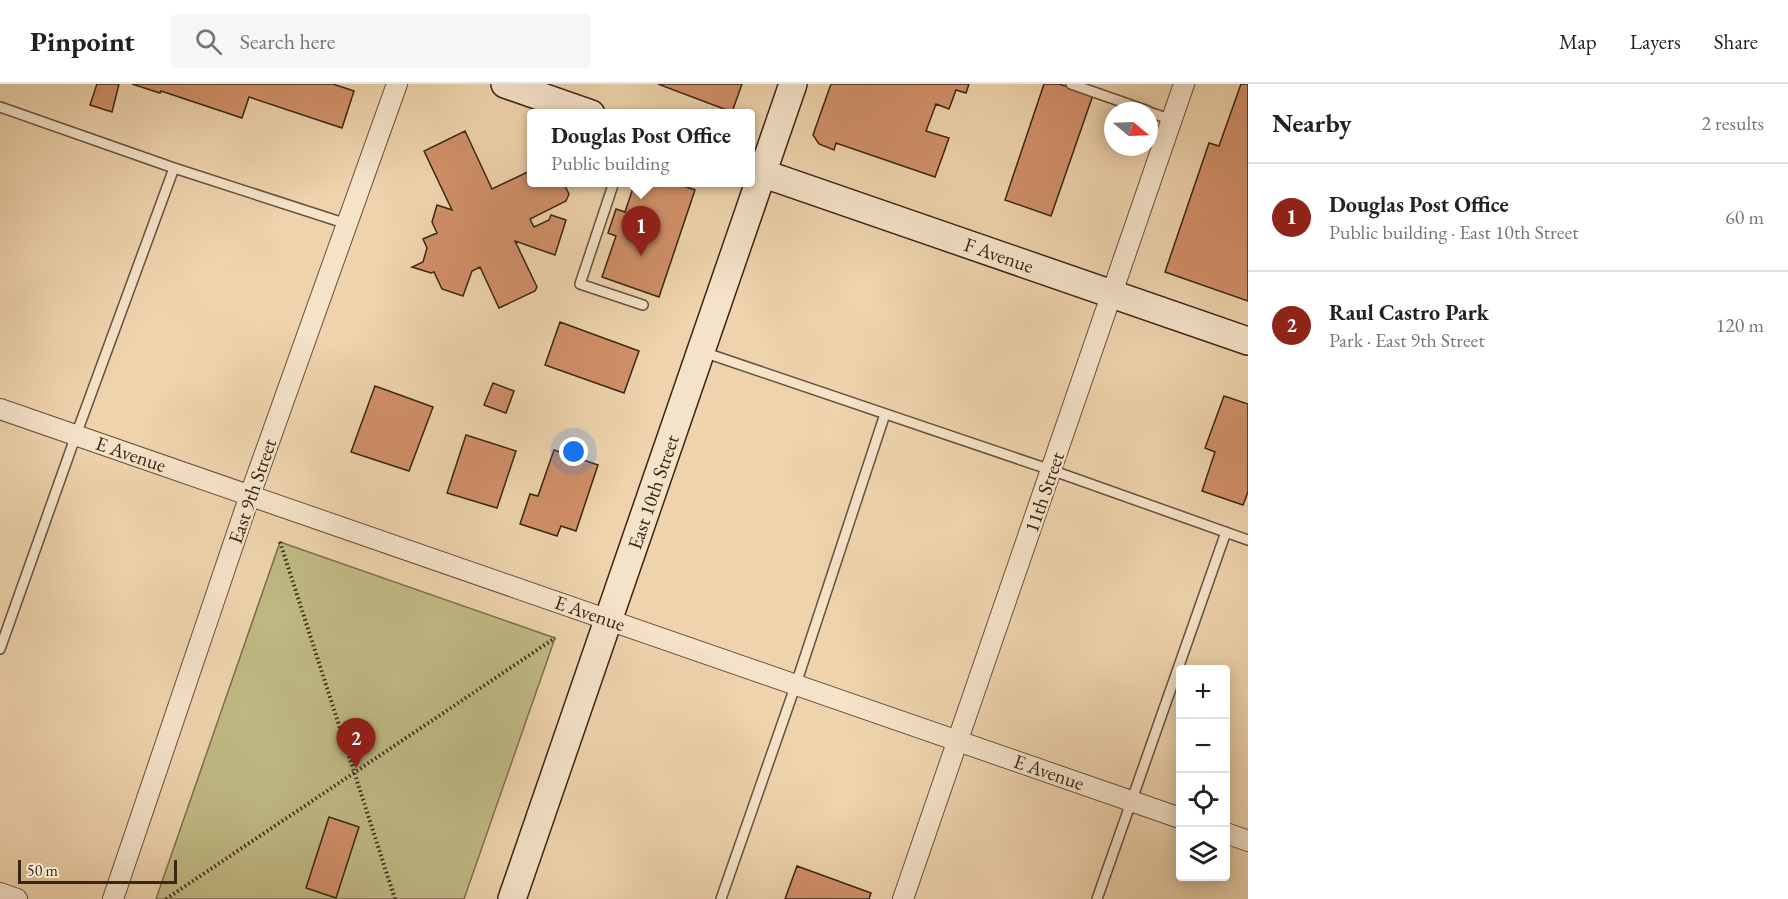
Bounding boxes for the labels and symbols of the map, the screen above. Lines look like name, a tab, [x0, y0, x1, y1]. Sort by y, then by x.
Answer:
north arrow	[1104, 102, 1158, 156]
pin: 1	[622, 206, 660, 256]
street label: F Avenue	[961, 231, 1037, 279]
street label: E Avenue	[92, 430, 170, 478]
street label: East 10th Street	[621, 431, 685, 553]
street label: East 9th Street	[222, 434, 282, 547]
your location	[559, 437, 588, 466]
street label: 11th Street	[1018, 448, 1070, 536]
street label: E Avenue	[551, 589, 629, 637]
pin: 2	[336, 718, 376, 768]
street label: E Avenue	[1010, 748, 1088, 796]
scale bar	[18, 857, 177, 884]

